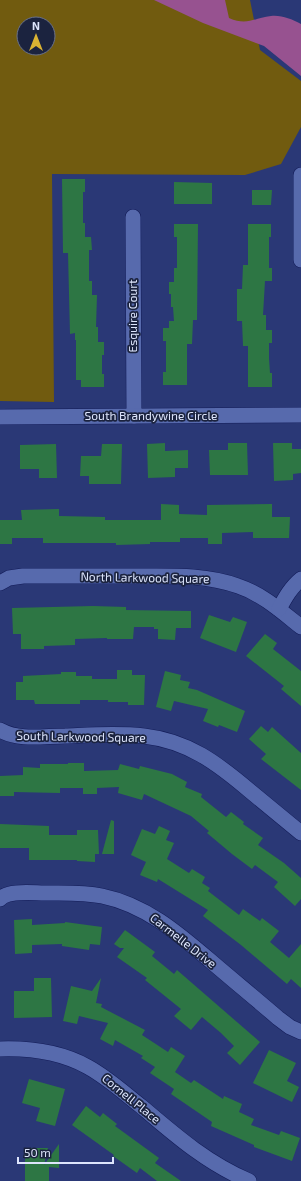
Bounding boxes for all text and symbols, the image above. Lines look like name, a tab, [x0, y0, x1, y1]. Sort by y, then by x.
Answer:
north arrow	[16, 16, 56, 56]
text: N	[32, 19, 40, 32]
street label: Esquire Court	[125, 279, 139, 353]
street label: South Brandywine Circle	[85, 408, 217, 422]
street label: North Larkwood Square	[80, 569, 210, 585]
street label: South Larkwood Square	[16, 728, 146, 744]
street label: Carmelle Drive	[148, 910, 219, 970]
street label: Cornell Place	[100, 1070, 164, 1126]
scale bar	[18, 1139, 113, 1165]
text: 50 m	[24, 1145, 51, 1159]

